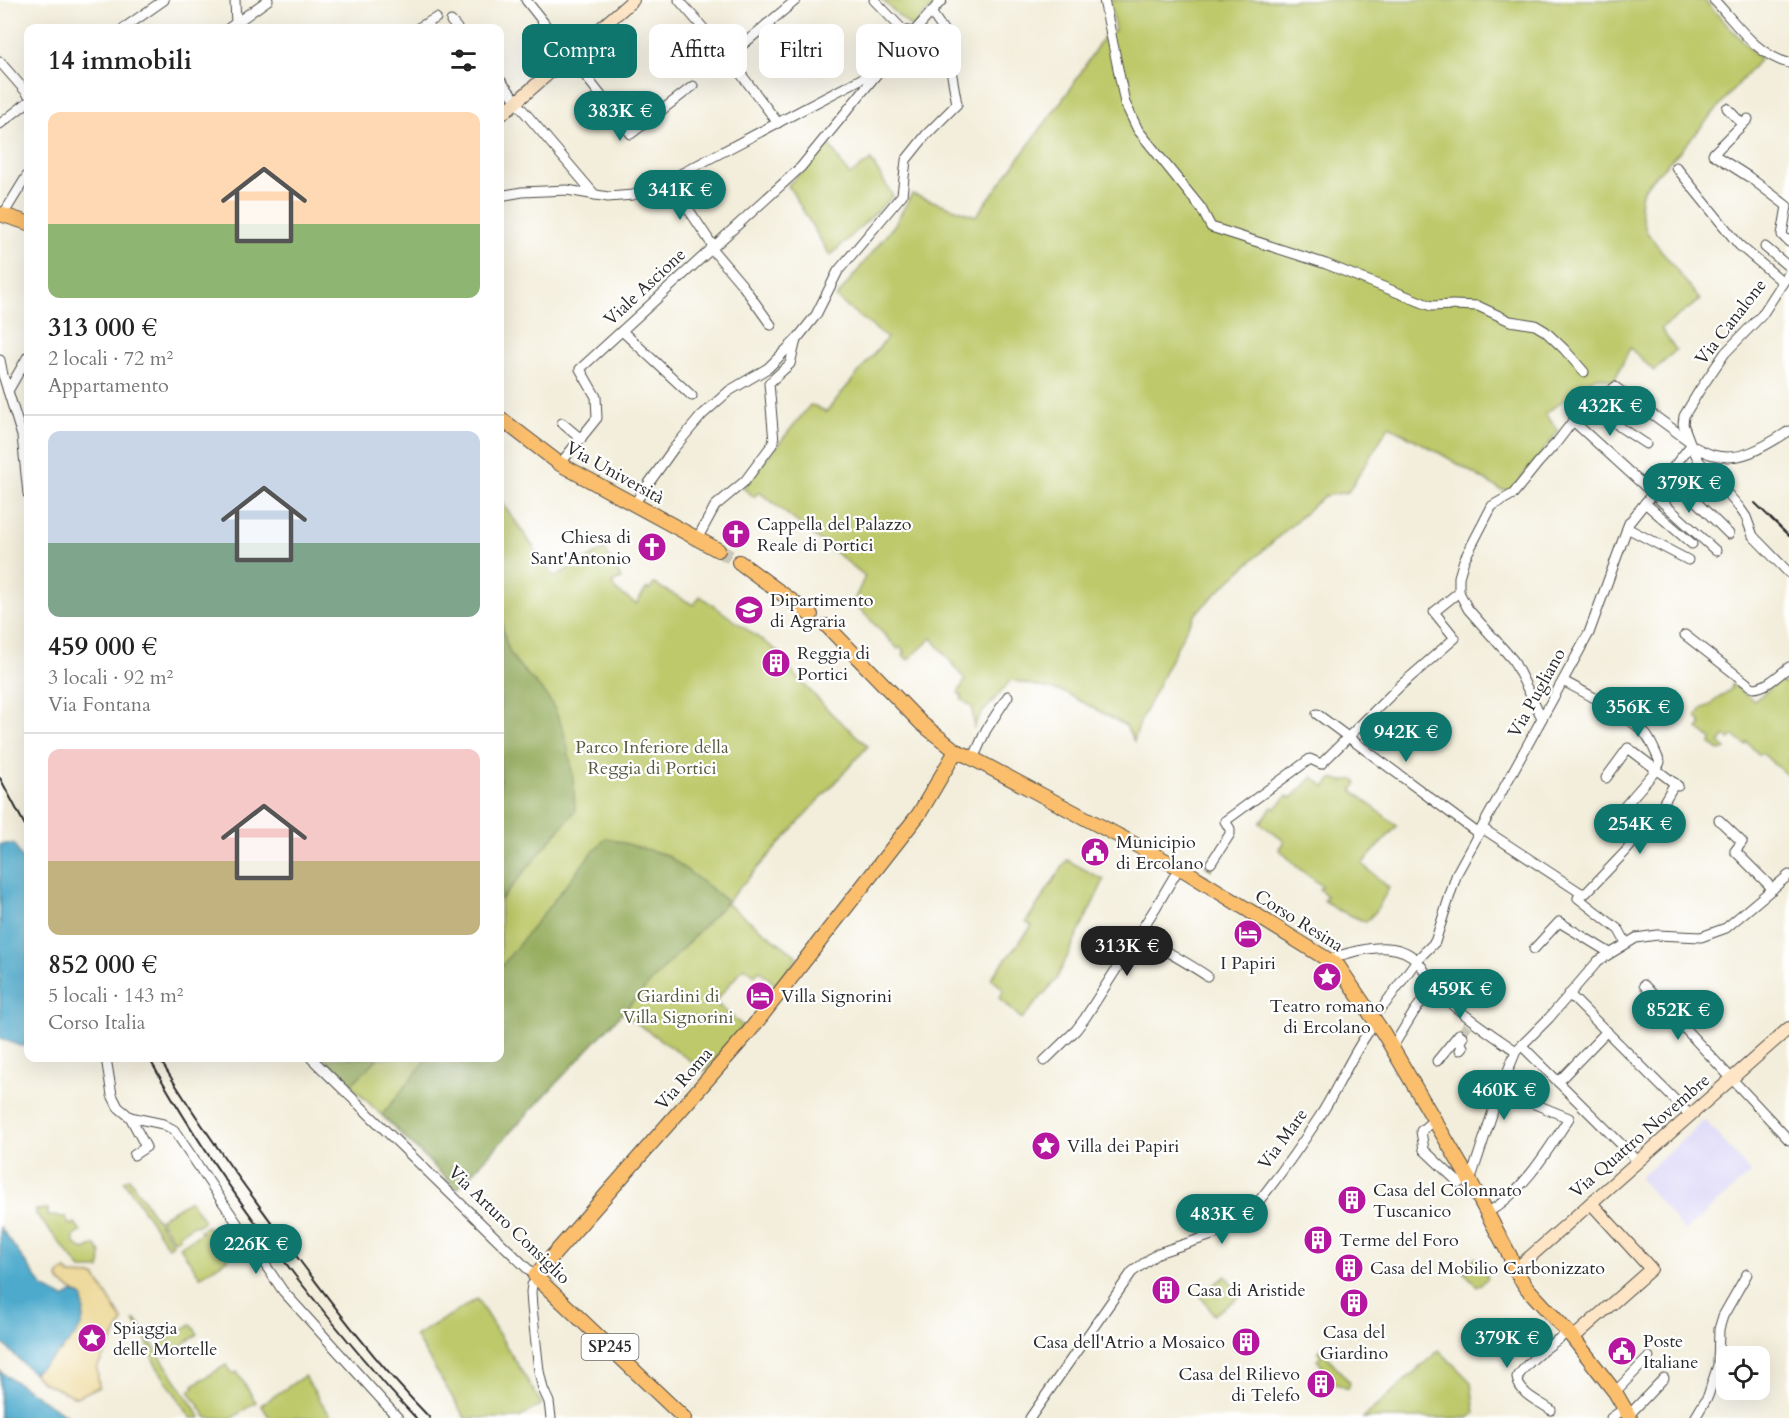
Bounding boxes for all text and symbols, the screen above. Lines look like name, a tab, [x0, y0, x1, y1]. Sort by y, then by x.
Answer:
chip: Compra	[522, 24, 637, 78]
chip: Affitta	[649, 24, 747, 78]
chip: Filtri	[759, 24, 844, 78]
chip: Nuovo	[856, 24, 961, 78]
text: 14 immobili	[48, 43, 192, 78]
icon: filters	[447, 44, 480, 77]
pin: 383K €	[571, 91, 669, 142]
text: 383K €	[588, 97, 652, 124]
icon: home	[210, 151, 318, 259]
pin: 341K €	[631, 170, 729, 221]
text: 341K €	[648, 176, 712, 203]
street label: Viale Ascione	[598, 242, 692, 332]
street label: Via Canalone	[1689, 274, 1773, 370]
text: 313 000 €	[48, 310, 157, 345]
text: 2 locali · 72 m²	[48, 345, 173, 372]
text: Appartamento	[48, 372, 169, 399]
pin: 432K €	[1561, 386, 1659, 437]
text: 432K €	[1578, 392, 1642, 419]
street label: Via Università	[561, 436, 669, 511]
pin: 379K €	[1640, 463, 1738, 514]
text: 379K €	[1657, 469, 1721, 496]
icon: home	[210, 470, 318, 578]
place label: Cappella del Palazzo Reale di Portici	[757, 512, 912, 558]
church icon: Cappella del Palazzo Reale di Portici	[720, 518, 752, 550]
place label: Chiesa di Sant'Antonio	[531, 525, 631, 571]
church icon: Chiesa di Sant'Antonio	[636, 531, 668, 563]
place label: Dipartimento di Agraria	[770, 588, 874, 634]
school or university icon: Dipartimento di Agraria	[733, 594, 765, 626]
text: 459 000 €	[48, 629, 157, 664]
place label: Reggia di Portici	[797, 641, 870, 687]
street label: Via Pugliano	[1502, 643, 1572, 742]
building icon: Reggia di Portici	[760, 647, 792, 679]
text: 3 locali · 92 m²	[48, 664, 173, 691]
pin: 356K €	[1589, 687, 1687, 738]
text: Via Fontana	[48, 691, 151, 718]
text: 356K €	[1606, 693, 1670, 720]
pin: 942K €	[1357, 712, 1455, 763]
text: 942K €	[1374, 718, 1438, 745]
park label: Parco Inferiore della Reggia di Portici	[575, 735, 729, 781]
icon: home	[210, 788, 318, 896]
pin: 254K €	[1591, 804, 1689, 855]
text: 254K €	[1608, 810, 1672, 837]
place label: Municipio di Ercolano	[1116, 830, 1204, 876]
public building icon: Municipio di Ercolano	[1079, 836, 1111, 868]
street label: Corso Resina	[1250, 884, 1348, 958]
hotel icon: I Papiri	[1232, 918, 1264, 950]
pin: 313K €	[1078, 926, 1176, 977]
text: 313K €	[1095, 932, 1159, 959]
text: 852 000 €	[48, 947, 157, 982]
place label: I Papiri	[1220, 951, 1276, 976]
place icon: Teatro romano di Ercolano	[1311, 961, 1343, 993]
pin: 459K €	[1411, 969, 1509, 1020]
text: 459K €	[1428, 975, 1492, 1002]
hotel icon: Villa Signorini	[744, 980, 776, 1012]
text: 5 locali · 143 m²	[48, 982, 184, 1009]
park label: Giardini di Villa Signorini	[622, 984, 734, 1030]
place label: Villa Signorini	[781, 984, 892, 1009]
pin: 852K €	[1629, 990, 1727, 1041]
place label: Teatro romano di Ercolano	[1269, 994, 1385, 1040]
text: 852K €	[1646, 996, 1710, 1023]
text: Corso Italia	[48, 1009, 145, 1036]
street label: Via Roma	[650, 1042, 719, 1116]
street label: Via Quattro Novembre	[1564, 1068, 1716, 1204]
pin: 460K €	[1455, 1070, 1553, 1121]
text: 460K €	[1472, 1076, 1536, 1103]
street label: Via Mare	[1252, 1103, 1314, 1175]
place icon: Villa dei Papiri	[1030, 1130, 1062, 1162]
place label: Villa dei Papiri	[1067, 1134, 1179, 1159]
street label: Via Arturo Consiglio	[442, 1160, 576, 1290]
place label: Casa del Colonnato Tuscanico	[1373, 1178, 1522, 1224]
building icon: Casa del Colonnato Tuscanico	[1336, 1184, 1368, 1216]
pin: 483K €	[1173, 1194, 1271, 1245]
text: 483K €	[1190, 1200, 1254, 1227]
pin: 226K €	[207, 1224, 305, 1275]
building icon: Terme del Foro	[1302, 1224, 1334, 1256]
place label: Terme del Foro	[1339, 1228, 1459, 1253]
text: 226K €	[224, 1230, 288, 1257]
building icon: Casa del Mobilio Carbonizzato	[1333, 1252, 1365, 1284]
place label: Casa del Mobilio Carbonizzato	[1370, 1256, 1605, 1281]
building icon: Casa di Aristide	[1150, 1274, 1182, 1306]
place label: Casa di Aristide	[1187, 1278, 1306, 1303]
building icon: Casa del Giardino	[1338, 1287, 1370, 1319]
place label: Spiaggia delle Mortelle	[113, 1316, 217, 1362]
pin: 379K €	[1458, 1318, 1556, 1369]
place label: Casa del Giardino	[1320, 1320, 1388, 1366]
place icon: Spiaggia delle Mortelle	[76, 1322, 108, 1354]
text: 379K €	[1475, 1324, 1539, 1351]
building icon: Casa dell'Atrio a Mosaico	[1230, 1326, 1262, 1358]
place label: Poste Italiane	[1643, 1329, 1698, 1375]
place label: Casa dell'Atrio a Mosaico	[1033, 1330, 1225, 1355]
road number: SP245	[582, 1334, 638, 1360]
public building icon: Poste Italiane	[1606, 1335, 1638, 1367]
map controls	[1716, 1346, 1770, 1400]
button: locate	[1716, 1346, 1770, 1400]
place label: Casa del Rilievo di Telefo	[1178, 1362, 1300, 1408]
building icon: Casa del Rilievo di Telefo	[1305, 1368, 1337, 1400]

